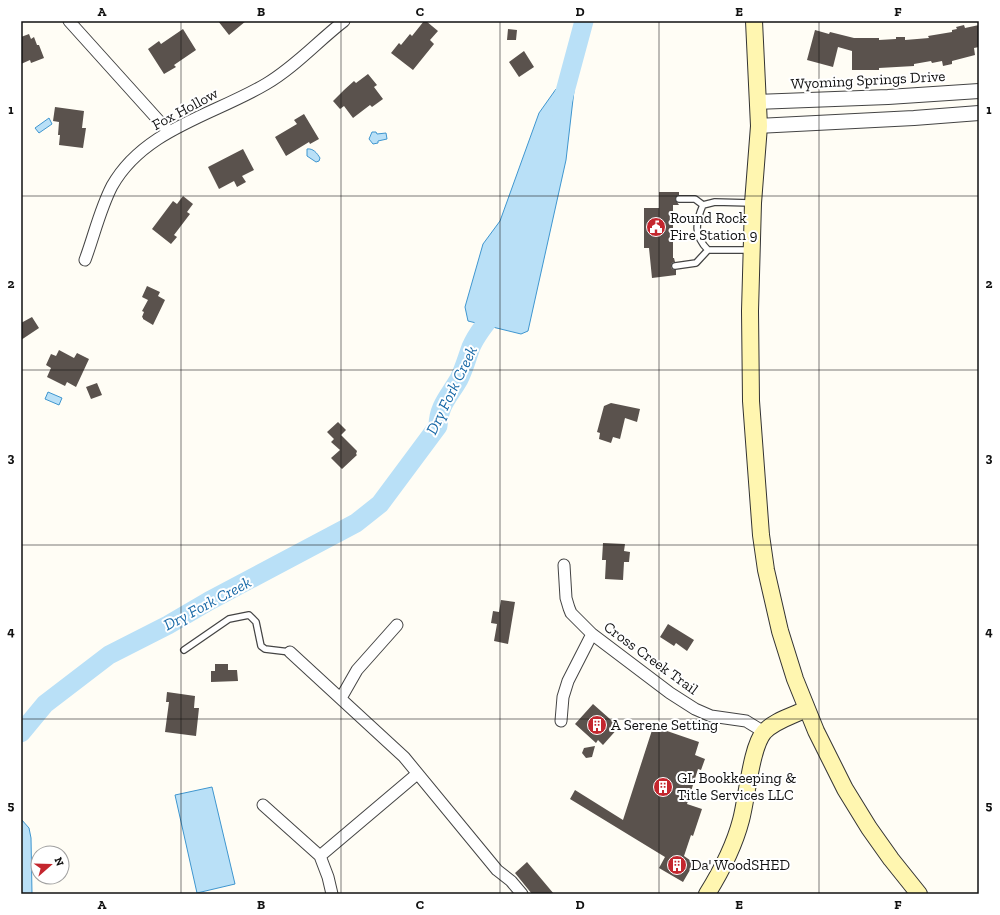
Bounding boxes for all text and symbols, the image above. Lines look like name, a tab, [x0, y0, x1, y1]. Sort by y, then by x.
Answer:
text: A	[98, 4, 107, 19]
text: B	[257, 4, 265, 19]
text: C	[416, 4, 424, 19]
text: D	[575, 4, 585, 19]
text: E	[735, 4, 743, 19]
text: F	[894, 4, 902, 19]
street label: Wyoming Springs Drive	[790, 67, 946, 93]
street label: Fox Hollow	[149, 84, 222, 134]
text: 1	[8, 102, 14, 117]
text: 1	[986, 102, 992, 117]
place label: Round Rock Fire Station 9	[670, 209, 758, 244]
public building icon: Round Rock Fire Station 9	[645, 216, 667, 238]
text: 2	[8, 276, 15, 291]
text: 2	[986, 276, 993, 291]
water label: Dry Fork Creek	[422, 343, 481, 438]
text: 3	[8, 450, 15, 465]
text: 3	[986, 450, 993, 465]
water label: Dry Fork Creek	[160, 572, 254, 634]
street label: Cross Creek Trail	[600, 618, 702, 698]
text: 4	[7, 624, 15, 639]
text: 4	[985, 624, 993, 639]
building icon: A Serene Setting	[586, 714, 608, 736]
place label: A Serene Setting	[611, 716, 718, 734]
place label: GL Bookkeeping & Title Services LLC	[677, 769, 796, 804]
building icon: GL Bookkeeping & Title Services LLC	[652, 776, 674, 798]
text: 5	[8, 798, 15, 813]
text: 5	[986, 798, 993, 813]
north arrow	[30, 845, 70, 885]
building icon: Da' WoodSHED	[666, 854, 688, 876]
text: N	[51, 856, 67, 868]
place label: Da' WoodSHED	[691, 856, 790, 874]
text: A	[98, 897, 107, 912]
text: B	[257, 897, 265, 912]
text: C	[416, 897, 424, 912]
text: D	[575, 897, 585, 912]
text: E	[735, 897, 743, 912]
text: F	[894, 897, 902, 912]

